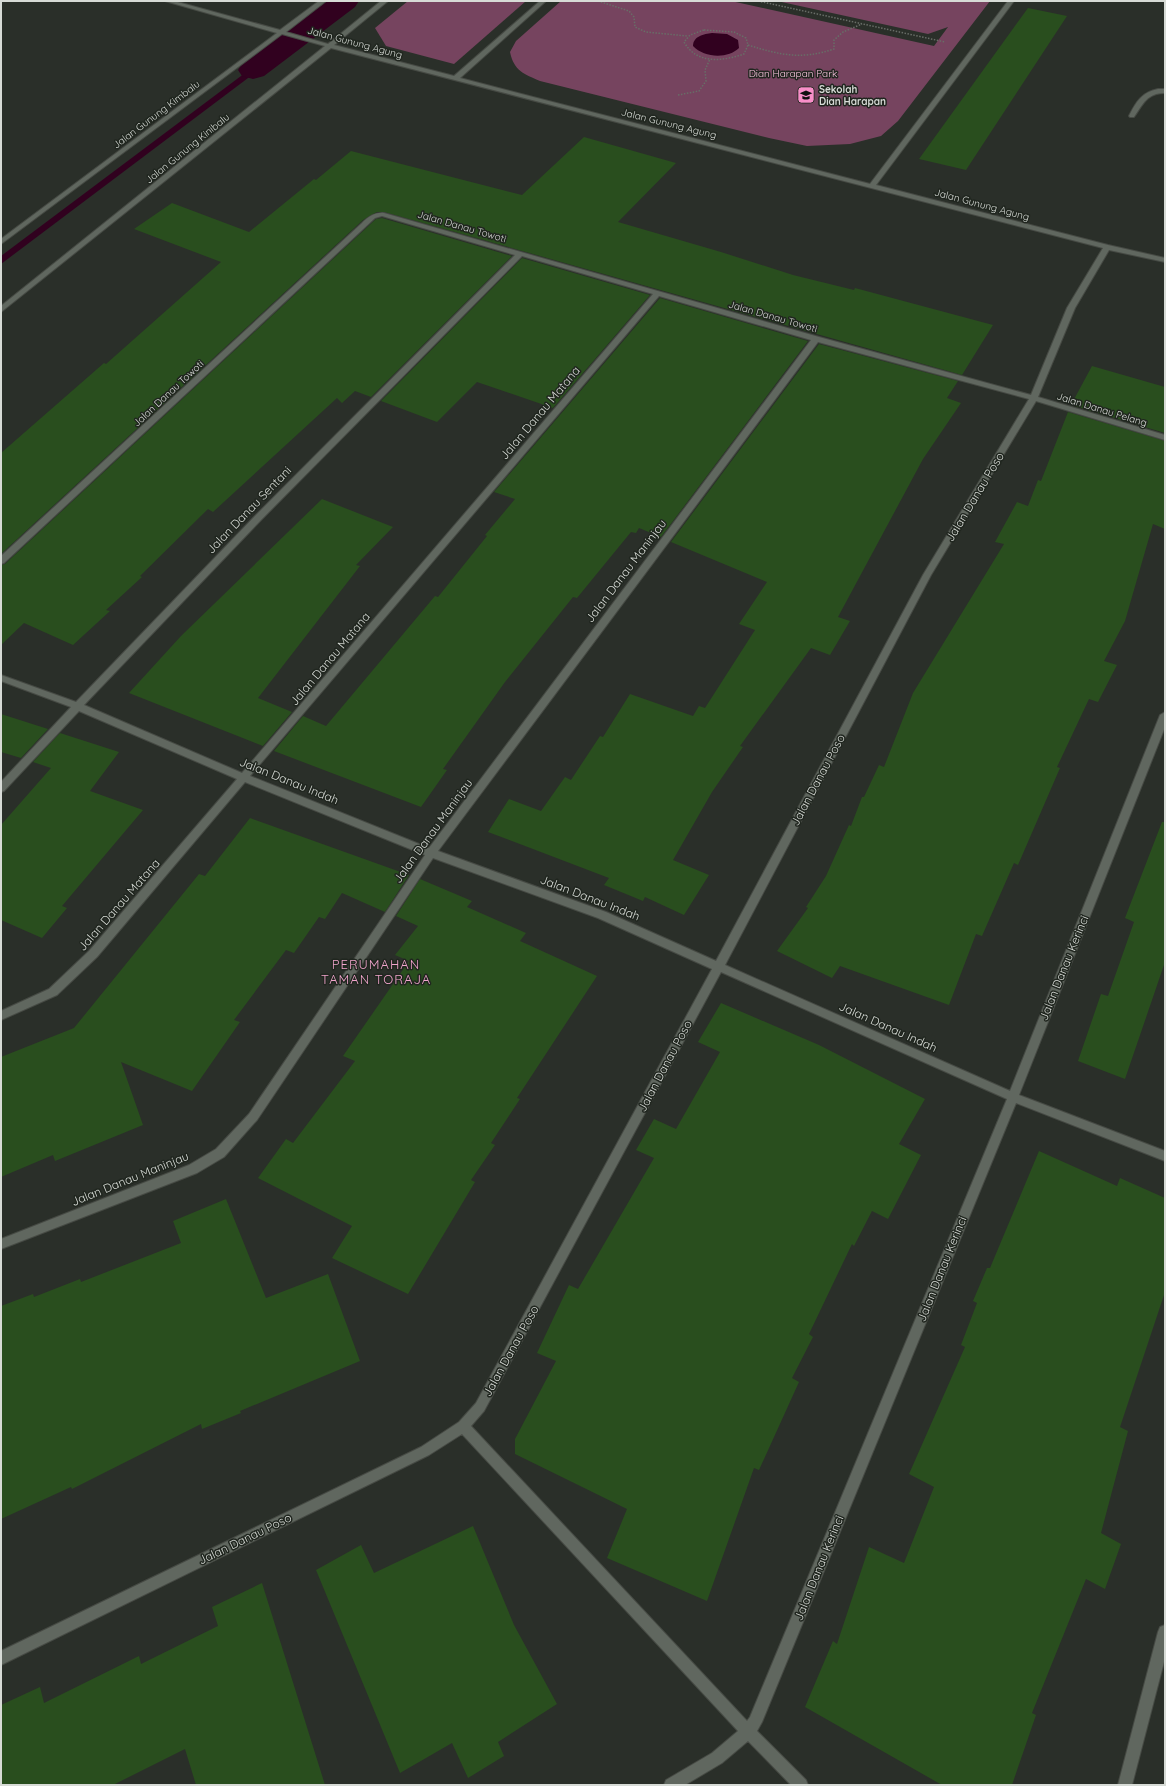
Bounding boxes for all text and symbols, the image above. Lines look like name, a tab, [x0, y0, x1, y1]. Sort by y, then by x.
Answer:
street label: Jalan Gunung Agung	[306, 24, 404, 61]
park label: Dian Harapan Park	[749, 67, 837, 80]
street label: Jalan Gunung Kimbalu	[110, 77, 202, 151]
place label: Sekolah Dian Harapan	[819, 83, 886, 108]
school or university icon: Sekolah Dian Harapan	[796, 85, 816, 105]
street label: Jalan Gunung Agung	[620, 105, 718, 142]
street label: Jalan Gunung Kinibalu	[143, 110, 232, 186]
street label: Jalan Gunung Agung	[933, 186, 1031, 223]
street label: Jalan Danau Towoti	[416, 208, 508, 245]
street label: Jalan Danau Towoti	[727, 298, 819, 335]
street label: Jalan Danau Towoti	[130, 357, 206, 430]
street label: Jalan Danau Matana	[496, 363, 583, 462]
street label: Jalan Danau Pelang	[1055, 390, 1149, 429]
street label: Jalan Danau Poso	[942, 449, 1007, 544]
street label: Jalan Danau Sentani	[203, 463, 294, 557]
street label: Jalan Danau Maninjau	[582, 516, 669, 625]
street label: Jalan Danau Matana	[286, 609, 373, 708]
street label: Jalan Danau Poso	[787, 731, 848, 828]
street label: Jalan Danau Indah	[237, 754, 341, 807]
street label: Jalan Danau Maninjau	[390, 776, 476, 886]
street label: Jalan Danau Matana	[75, 856, 163, 954]
street label: Jalan Danau Indah	[538, 872, 642, 923]
street label: Jalan Danau Kerinci	[1036, 913, 1091, 1023]
district label: PERUMAHAN TAMAN TORAJA	[321, 956, 431, 987]
street label: Jalan Danau Indah	[837, 998, 940, 1055]
street label: Jalan Danau Poso	[634, 1017, 695, 1114]
street label: Jalan Danau Maninjau	[69, 1148, 191, 1209]
street label: Jalan Danau Kerinci	[914, 1214, 969, 1324]
street label: Jalan Danau Poso	[479, 1303, 542, 1399]
street label: Jalan Danau Poso	[196, 1510, 294, 1568]
street label: Jalan Danau Kerinci	[791, 1513, 846, 1623]

